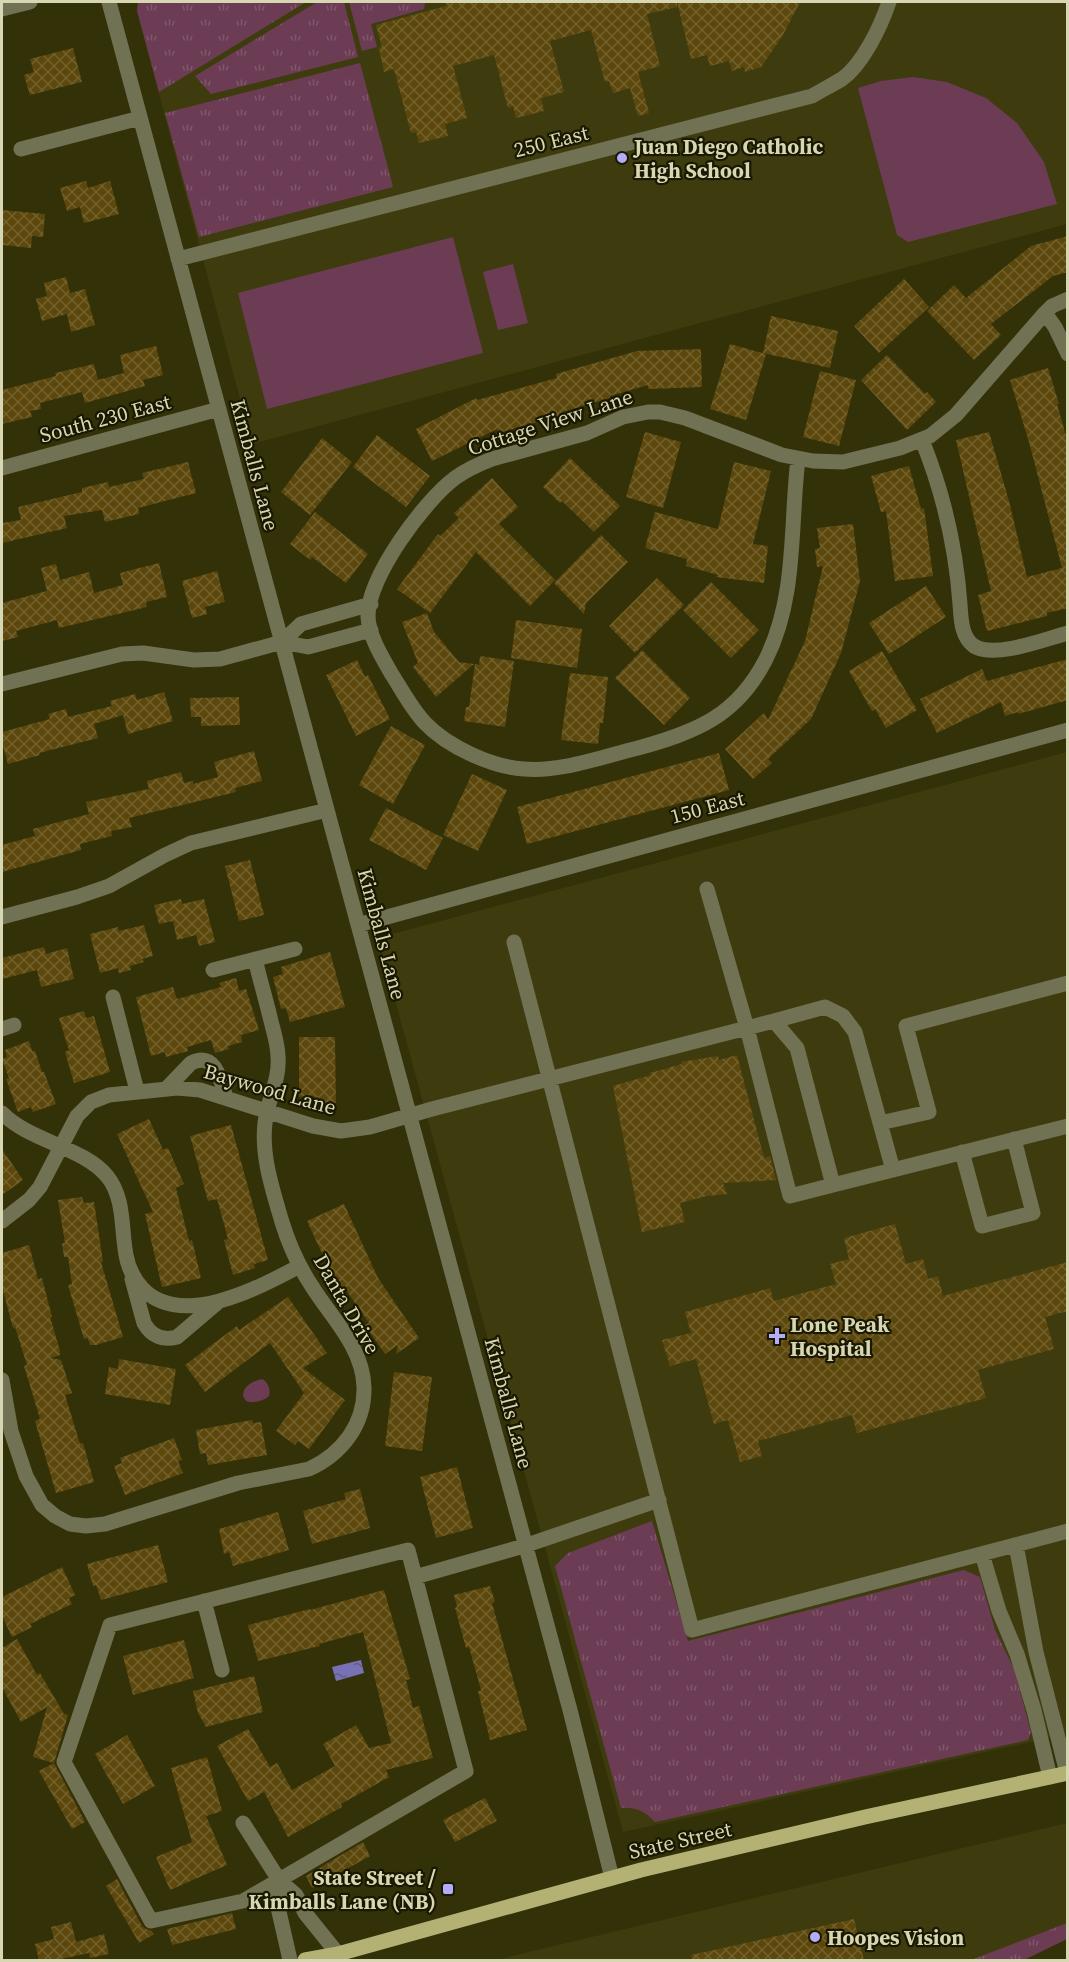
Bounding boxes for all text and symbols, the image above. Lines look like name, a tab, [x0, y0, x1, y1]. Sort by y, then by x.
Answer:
street label: 250 East	[511, 118, 591, 164]
place label: Juan Diego Catholic High School	[632, 132, 824, 185]
marker: Juan Diego Catholic High School	[615, 151, 629, 165]
street label: Cottage View Lane	[464, 382, 636, 462]
street label: South 230 East	[36, 387, 174, 449]
street label: Kimballs Lane	[224, 396, 286, 534]
street label: 150 East	[667, 783, 747, 831]
street label: Kimballs Lane	[351, 865, 413, 1003]
street label: Baywood Lane	[200, 1056, 340, 1122]
street label: Danta Drive	[307, 1249, 387, 1359]
place label: Lone Peak Hospital	[790, 1310, 890, 1363]
marker: Lone Peak Hospital	[768, 1327, 786, 1345]
street label: Kimballs Lane	[478, 1334, 540, 1472]
street label: State Street	[626, 1814, 734, 1866]
place label: State Street / Kimballs Lane (NB)	[248, 1863, 436, 1916]
marker: State Street / Kimballs Lane (NB)	[441, 1882, 455, 1896]
place label: Hoopes Vision	[827, 1923, 964, 1952]
marker: Hoopes Vision	[808, 1930, 822, 1944]

